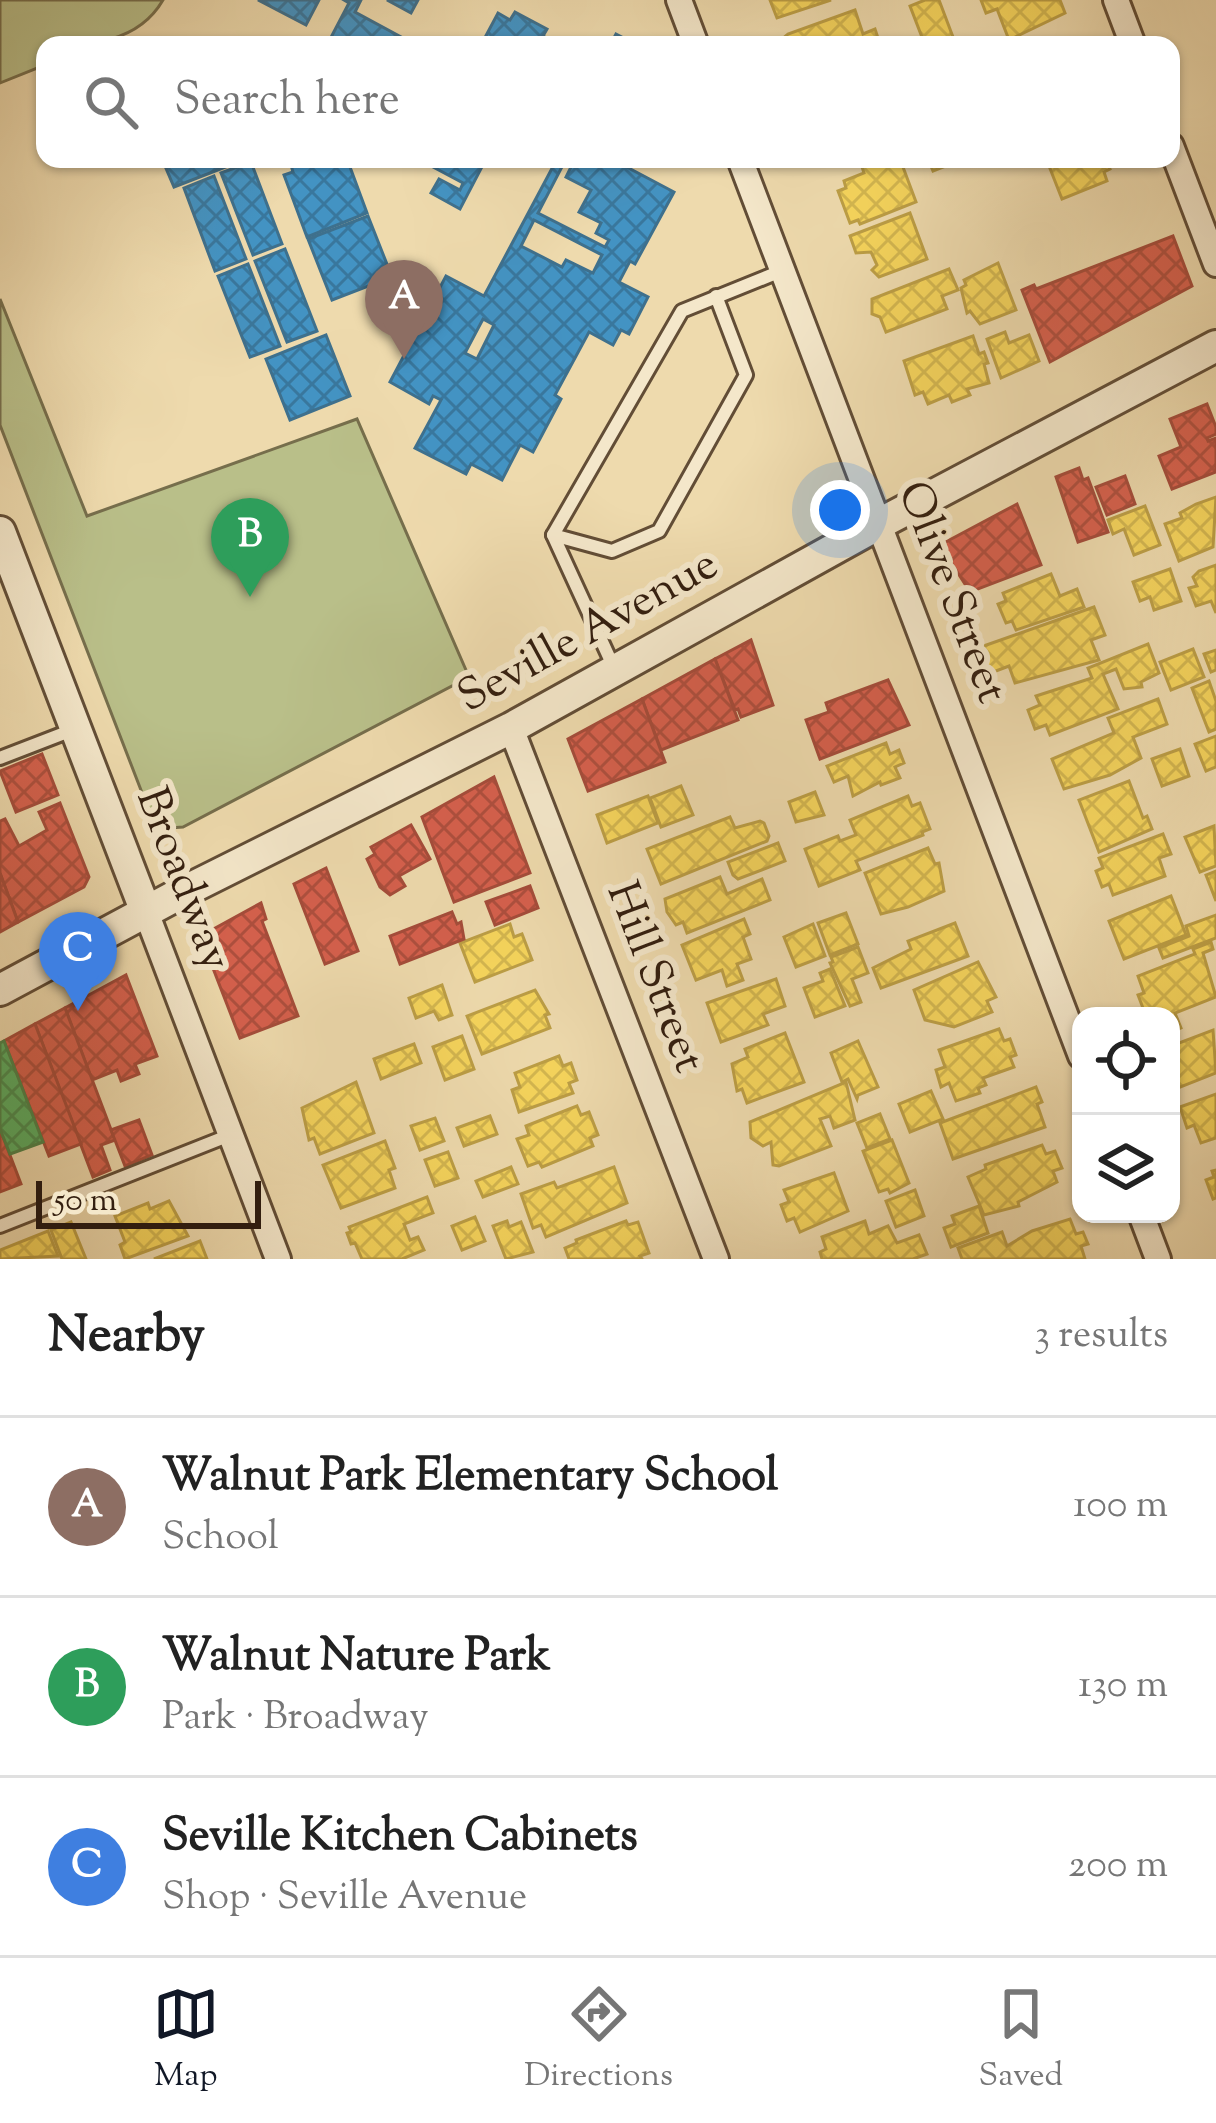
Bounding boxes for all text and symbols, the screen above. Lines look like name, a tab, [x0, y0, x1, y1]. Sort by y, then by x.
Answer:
search box	[36, 36, 1180, 168]
icon: search	[78, 69, 144, 135]
text: Search here	[174, 70, 400, 135]
pin: A	[365, 260, 443, 359]
street label: Olive Street	[878, 473, 1022, 713]
your location	[810, 480, 870, 540]
pin: B	[211, 498, 289, 597]
street label: Seville Avenue	[447, 535, 731, 731]
street label: Broadway	[116, 779, 246, 981]
street label: Hill Street	[587, 873, 719, 1083]
pin: C	[39, 912, 117, 1011]
map controls	[1072, 1007, 1180, 1223]
button: locate	[1072, 1007, 1180, 1115]
button: layers	[1072, 1115, 1180, 1223]
scale bar	[36, 1175, 261, 1228]
text: 50 m	[54, 1178, 117, 1226]
text: Nearby	[48, 1301, 205, 1374]
text: 3 results	[1034, 1309, 1168, 1365]
text: Walnut Park Elementary School	[162, 1446, 778, 1511]
text: A	[71, 1479, 103, 1535]
text: 100 m	[1073, 1479, 1168, 1535]
text: School	[162, 1511, 279, 1567]
text: Walnut Nature Park	[162, 1626, 550, 1691]
text: B	[75, 1659, 99, 1715]
text: 130 m	[1078, 1659, 1168, 1715]
text: Park · Broadway	[162, 1691, 429, 1747]
text: Seville Kitchen Cabinets	[162, 1806, 638, 1871]
text: C	[71, 1839, 103, 1895]
text: 200 m	[1068, 1839, 1168, 1895]
text: Shop · Seville Avenue	[162, 1871, 527, 1927]
tab: Map	[153, 1981, 219, 2101]
tab: Directions	[524, 1981, 673, 2101]
tab: Saved	[979, 1981, 1063, 2101]

